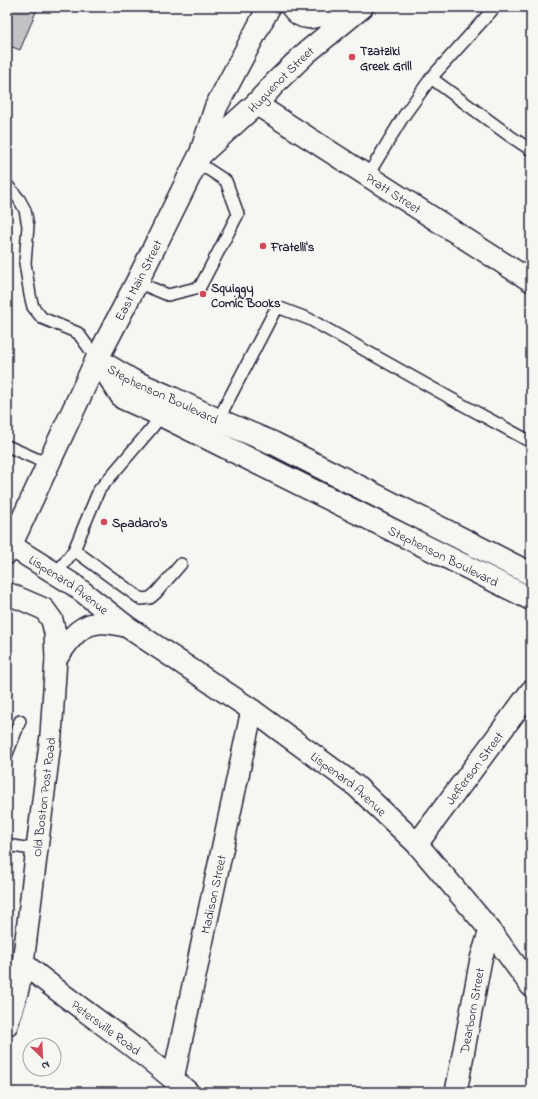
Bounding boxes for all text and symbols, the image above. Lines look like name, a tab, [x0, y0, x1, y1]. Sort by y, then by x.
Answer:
street label: Huguenot Street	[244, 42, 319, 118]
place label: Tzatziki Greek Grill	[360, 42, 412, 76]
marker: Tzatziki Greek Grill	[347, 52, 357, 62]
street label: Pratt Street	[362, 169, 425, 219]
street label: East Main Street	[110, 236, 168, 324]
place label: Fratelli's	[270, 238, 315, 257]
marker: Fratelli's	[258, 241, 268, 251]
place label: Squiggy Comic Books	[211, 279, 281, 313]
marker: Squiggy Comic Books	[198, 289, 208, 299]
street label: Stephenson Boulevard	[104, 360, 222, 430]
place label: Spadaro's	[112, 514, 168, 533]
marker: Spadaro's	[99, 517, 109, 527]
street label: Stephenson Boulevard	[384, 521, 502, 593]
street label: Lispenard Avenue	[25, 551, 112, 620]
street label: Jefferson Street	[441, 728, 509, 809]
street label: Old Boston Post Road	[28, 736, 61, 858]
street label: Lispenard Avenue	[306, 748, 391, 822]
street label: Madison Street	[196, 853, 232, 936]
street label: Dearborn Street	[455, 966, 490, 1056]
street label: Petersville Road	[67, 996, 145, 1061]
north arrow	[22, 1037, 62, 1077]
text: N	[39, 1056, 52, 1074]

